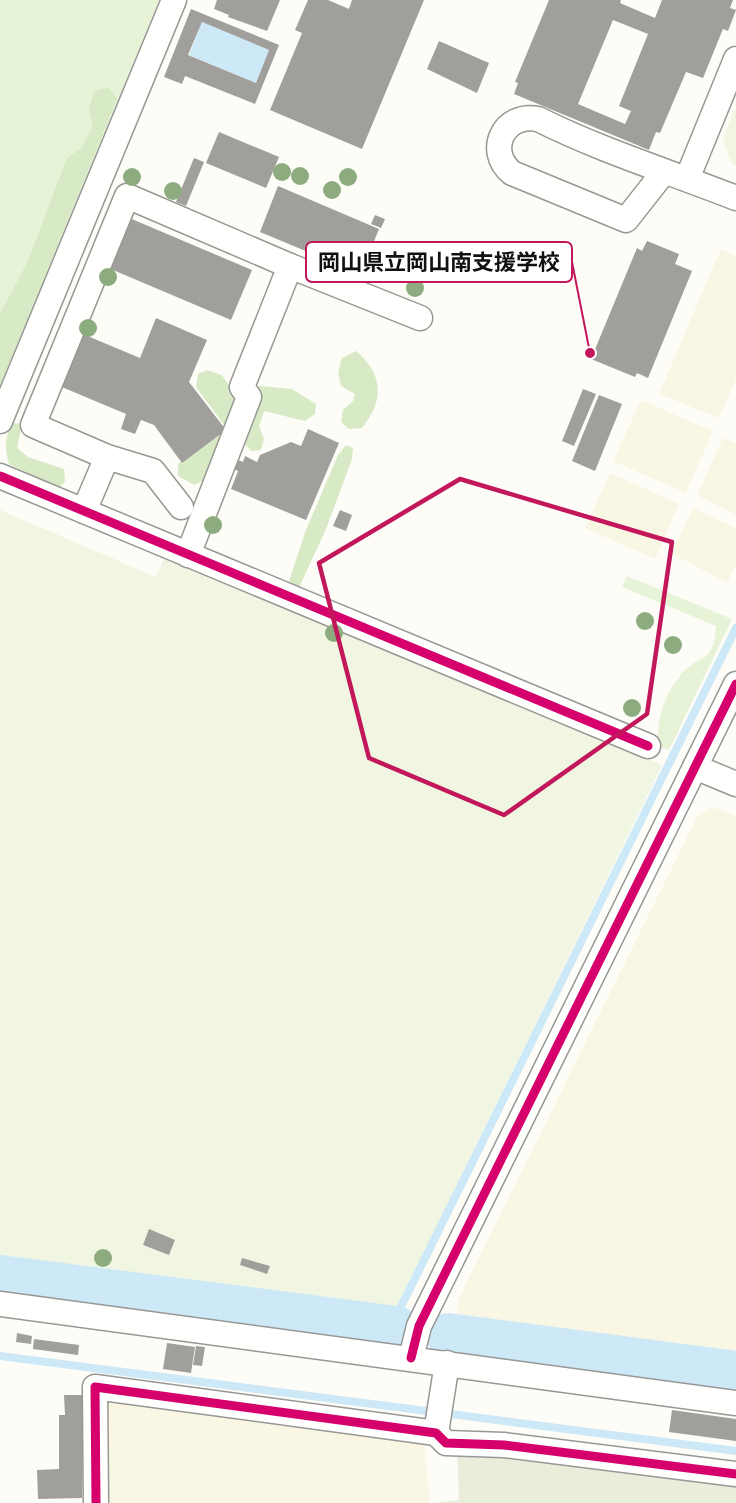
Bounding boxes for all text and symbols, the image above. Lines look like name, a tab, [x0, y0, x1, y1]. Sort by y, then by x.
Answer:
callout: 岡山県立岡山南支援学校	[306, 242, 572, 282]
text: 岡山県立岡山南支援学校	[318, 250, 560, 275]

